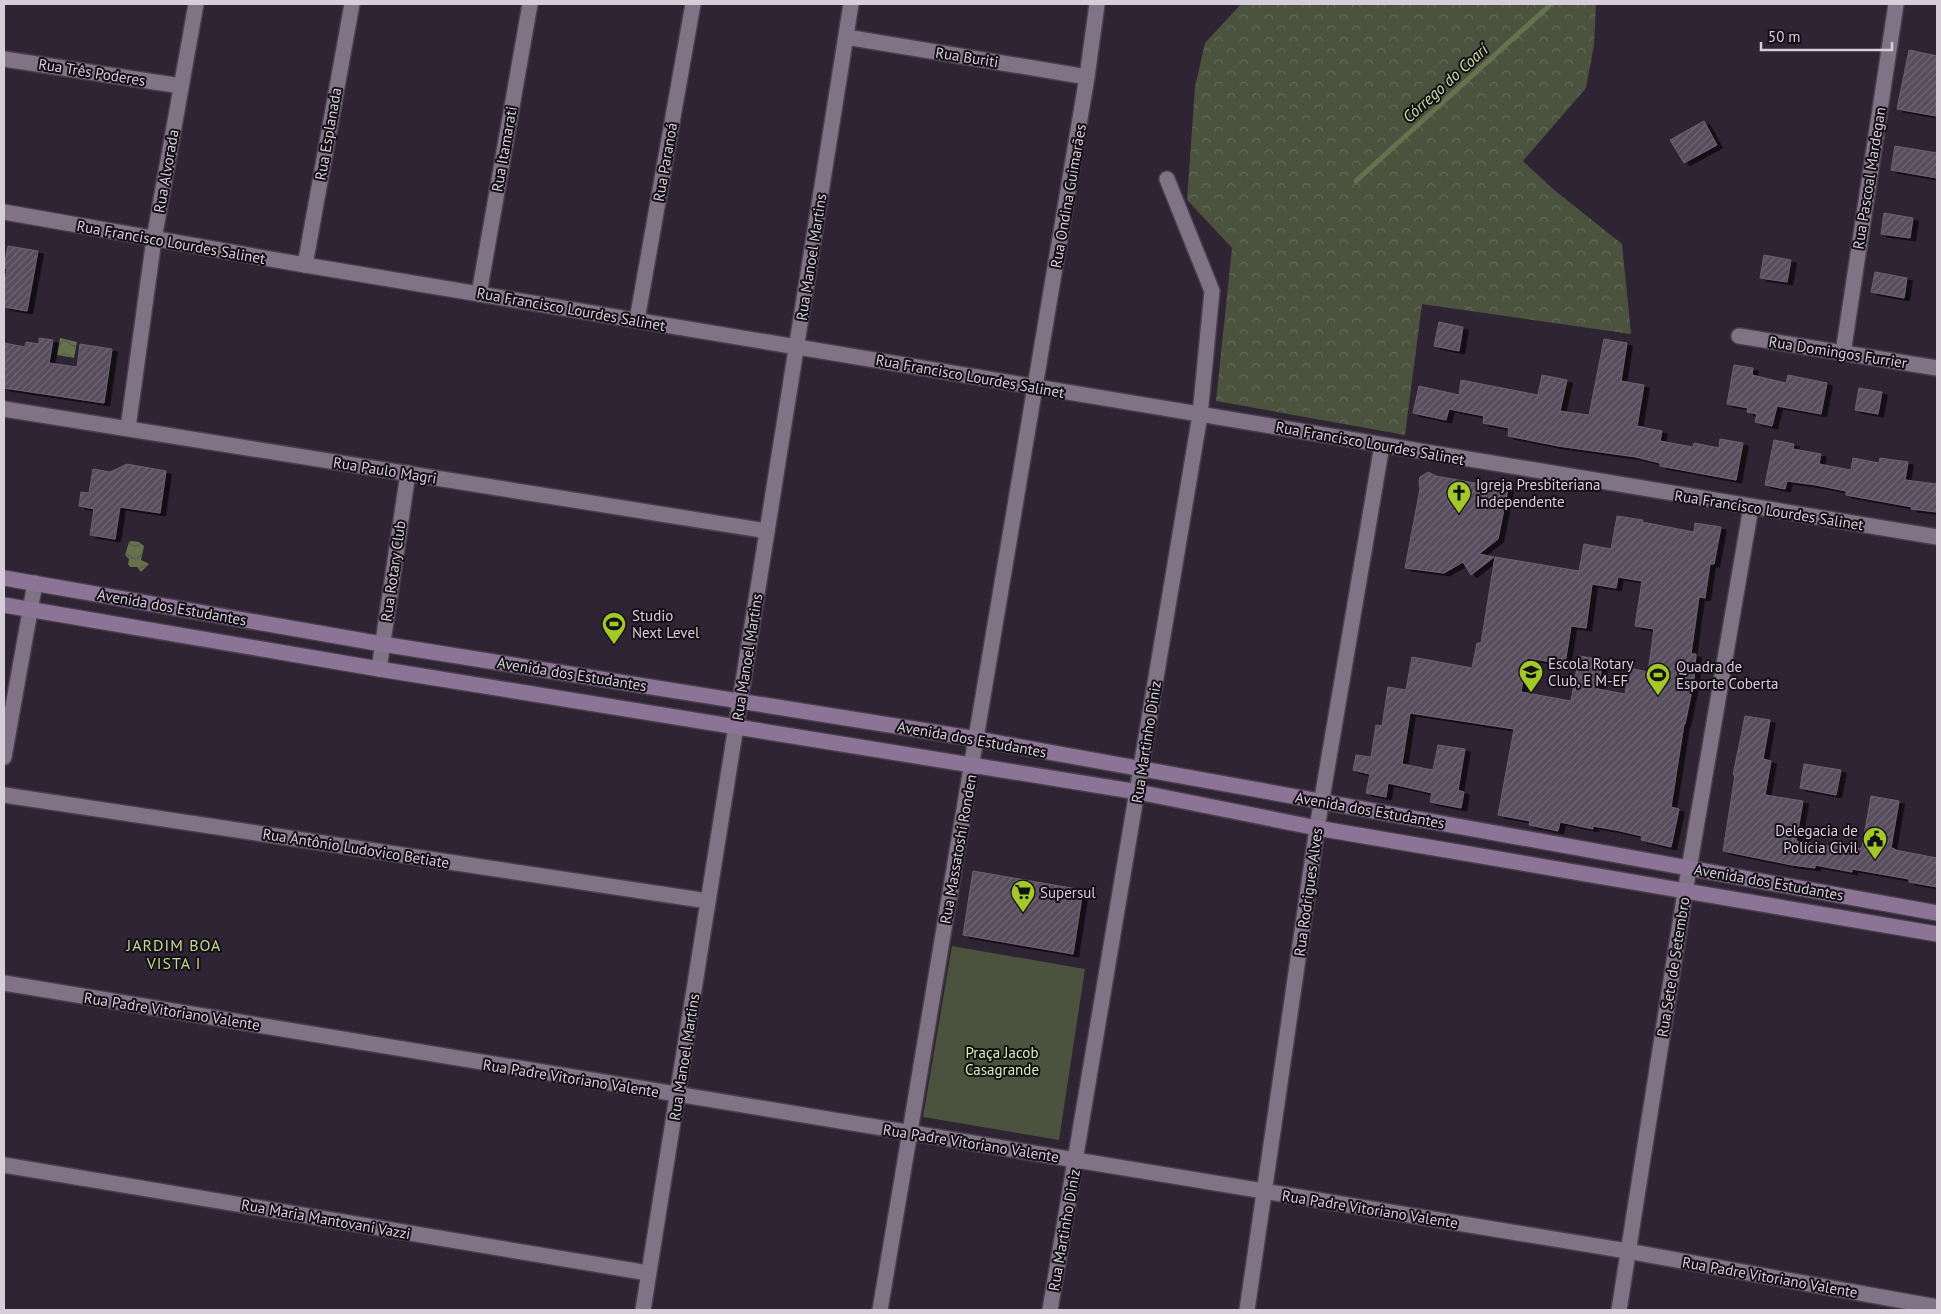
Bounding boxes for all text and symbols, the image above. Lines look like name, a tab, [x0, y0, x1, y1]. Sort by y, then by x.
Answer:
scale bar	[1761, 20, 1892, 52]
text: 50 m	[1768, 27, 1801, 46]
water label: Córrego do Coarí	[1398, 38, 1493, 127]
street label: Rua Buriti	[934, 43, 1000, 71]
street label: Rua Três Poderes	[37, 54, 147, 90]
street label: Rua Esplanada	[311, 86, 345, 182]
street label: Rua Itamarati	[487, 105, 521, 193]
street label: Rua Pascoal Mardegan	[1848, 105, 1890, 251]
street label: Rua Paranoá	[649, 121, 681, 203]
street label: Rua Ondina Guimarães	[1046, 123, 1090, 269]
street label: Rua Alvorada	[149, 128, 183, 214]
street label: Rua Manoel Martins	[792, 192, 830, 322]
street label: Rua Francisco Lourdes Salinet	[75, 216, 267, 268]
street label: Rua Francisco Lourdes Salinet	[475, 283, 667, 335]
street label: Rua Domingos Furrier	[1767, 332, 1909, 372]
street label: Rua Francisco Lourdes Salinet	[874, 350, 1066, 402]
street label: Rua Francisco Lourdes Salinet	[1274, 417, 1466, 469]
street label: Rua Paulo Magri	[332, 452, 438, 488]
place label: Igreja Presbiteriana Independente	[1476, 475, 1600, 511]
church icon: Igreja Presbiteriana Independente	[1446, 480, 1472, 514]
street label: Rua Francisco Lourdes Salinet	[1673, 486, 1865, 534]
street label: Rua Rotary Club	[377, 519, 409, 623]
street label: Avenida dos Estudantes	[96, 585, 248, 629]
street label: Rua Manoel Martins	[728, 592, 766, 722]
place label: Studio Next Level	[632, 606, 700, 642]
sports icon: Studio Next Level	[601, 611, 627, 645]
street label: Avenida dos Estudantes	[496, 653, 648, 695]
place label: Escola Rotary Club, E M-EF	[1548, 654, 1634, 690]
place label: Quadra de Esporte Coberta	[1676, 657, 1778, 693]
school or university icon: Escola Rotary Club, E M-EF	[1518, 659, 1544, 693]
sports icon: Quadra de Esporte Coberta	[1645, 662, 1671, 696]
street label: Rua Martinho Diniz	[1127, 680, 1165, 804]
street label: Avenida dos Estudantes	[896, 717, 1048, 761]
street label: Rua Massatoshi Ronden	[935, 773, 981, 925]
street label: Avenida dos Estudantes	[1294, 788, 1446, 832]
place label: Delegacia de Polícia Civil	[1775, 821, 1859, 857]
street label: Rua Antônio Ludovico Betiate	[261, 824, 451, 872]
public building icon: Delegacia de Polícia Civil	[1862, 826, 1888, 860]
street label: Rua Rodrigues Alves	[1290, 827, 1326, 957]
street label: Avenida dos Estudantes	[1693, 860, 1845, 904]
supermarket icon: Supersul	[1010, 879, 1036, 913]
place label: Supersul	[1040, 883, 1096, 902]
street label: Rua Sete de Setembro	[1653, 896, 1693, 1038]
district label: JARDIM BOA VISTA I	[126, 935, 221, 973]
street label: Rua Padre Vitoriano Valente	[83, 988, 261, 1034]
street label: Rua Manoel Martins	[665, 992, 703, 1122]
park label: Praça Jacob Casagrande	[965, 1043, 1039, 1079]
street label: Rua Padre Vitoriano Valente	[482, 1055, 660, 1101]
street label: Rua Padre Vitoriano Valente	[882, 1120, 1060, 1166]
street label: Rua Martinho Diniz	[1044, 1168, 1084, 1292]
street label: Rua Padre Vitoriano Valente	[1281, 1186, 1459, 1232]
street label: Rua Maria Mantovani Vazzi	[240, 1195, 412, 1243]
street label: Rua Padre Vitoriano Valente	[1681, 1252, 1859, 1302]

